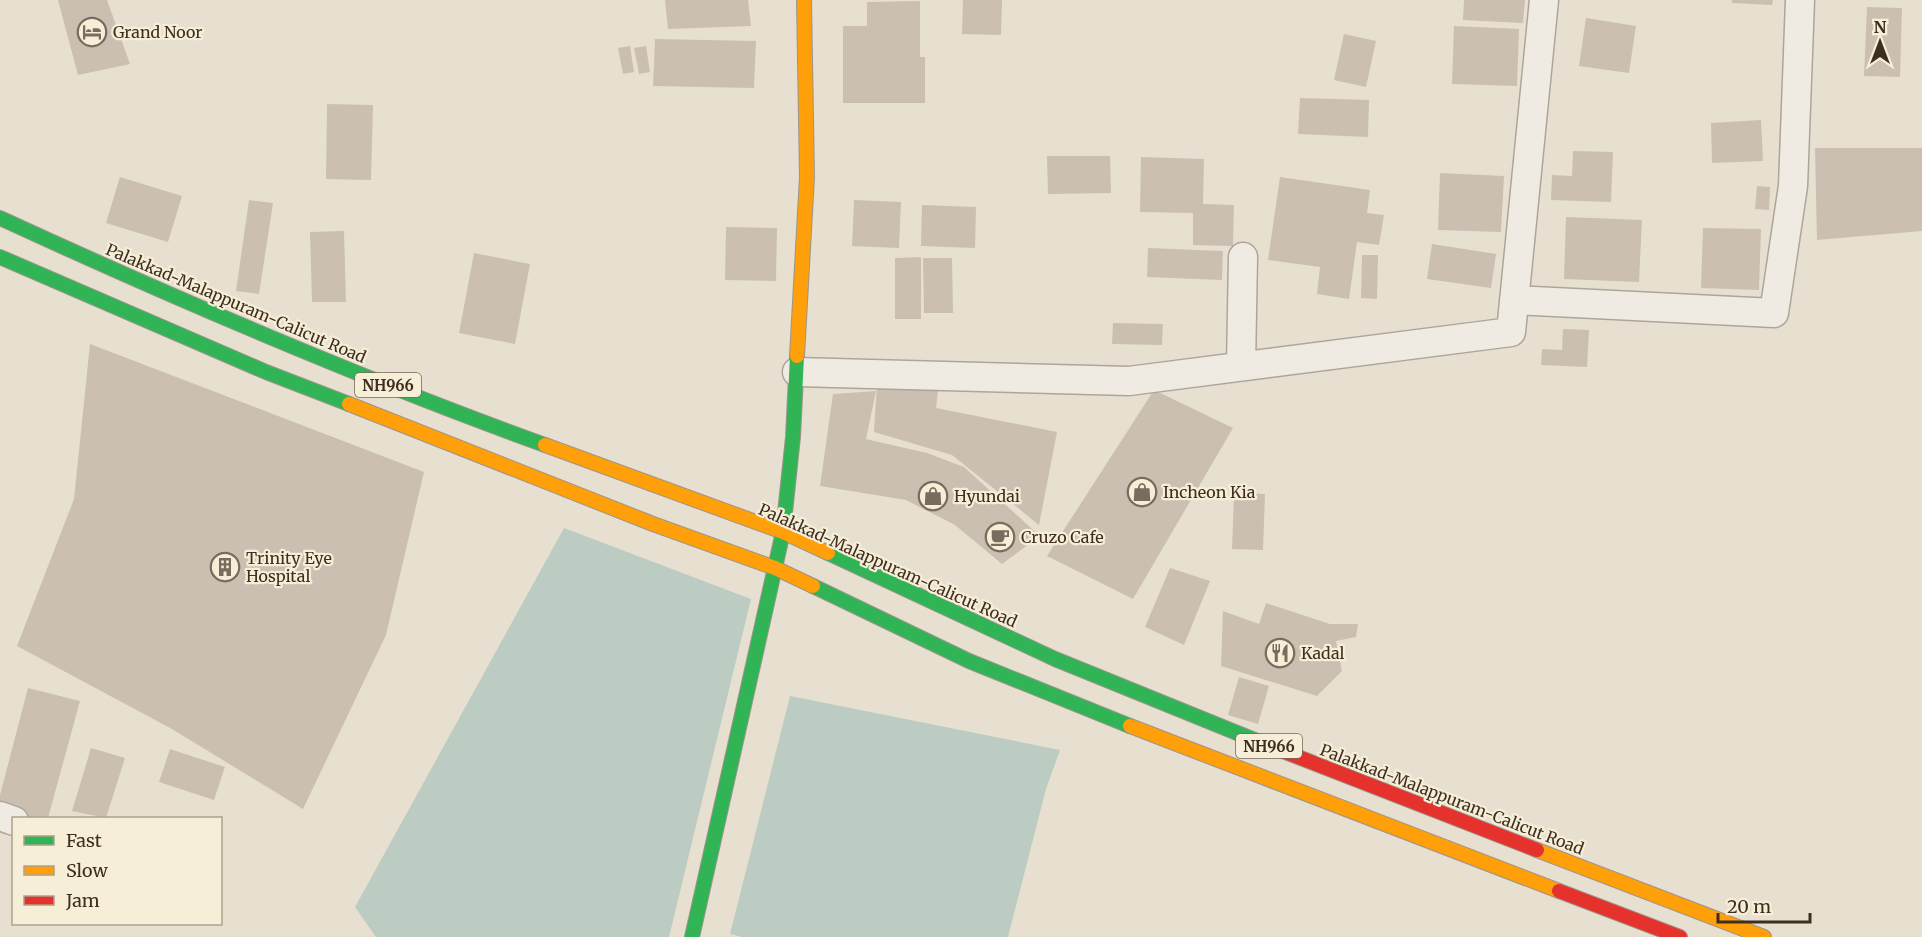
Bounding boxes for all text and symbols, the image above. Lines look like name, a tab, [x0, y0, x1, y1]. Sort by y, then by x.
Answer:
north arrow	[1850, 12, 1910, 72]
hotel icon: Grand Noor	[76, 16, 108, 48]
text: N	[1874, 17, 1887, 37]
place label: Grand Noor	[113, 22, 202, 42]
street label: Palakkad-Malappuram-Calicut Road	[103, 239, 369, 367]
road number: NH966	[355, 373, 421, 397]
shop icon: Incheon Kia	[1126, 476, 1158, 508]
shop icon: Hyundai	[917, 480, 949, 512]
place label: Incheon Kia	[1163, 482, 1256, 502]
place label: Hyundai	[954, 486, 1020, 506]
street label: Palakkad-Malappuram-Calicut Road	[756, 499, 1021, 631]
cafe icon: Cruzo Cafe	[984, 521, 1016, 553]
place label: Cruzo Cafe	[1021, 527, 1104, 547]
place label: Trinity Eye Hospital	[246, 548, 332, 586]
building icon: Trinity Eye Hospital	[209, 551, 241, 583]
restaurant icon: Kadal	[1264, 637, 1296, 669]
place label: Kadal	[1301, 643, 1345, 663]
road number: NH966	[1236, 734, 1302, 758]
street label: Palakkad-Malappuram-Calicut Road	[1317, 739, 1587, 859]
legend	[12, 817, 222, 925]
text: Fast	[66, 829, 102, 852]
text: Slow	[66, 859, 109, 882]
scale bar	[1718, 886, 1810, 924]
text: Jam	[65, 889, 100, 912]
text: 20 m	[1727, 895, 1771, 918]

